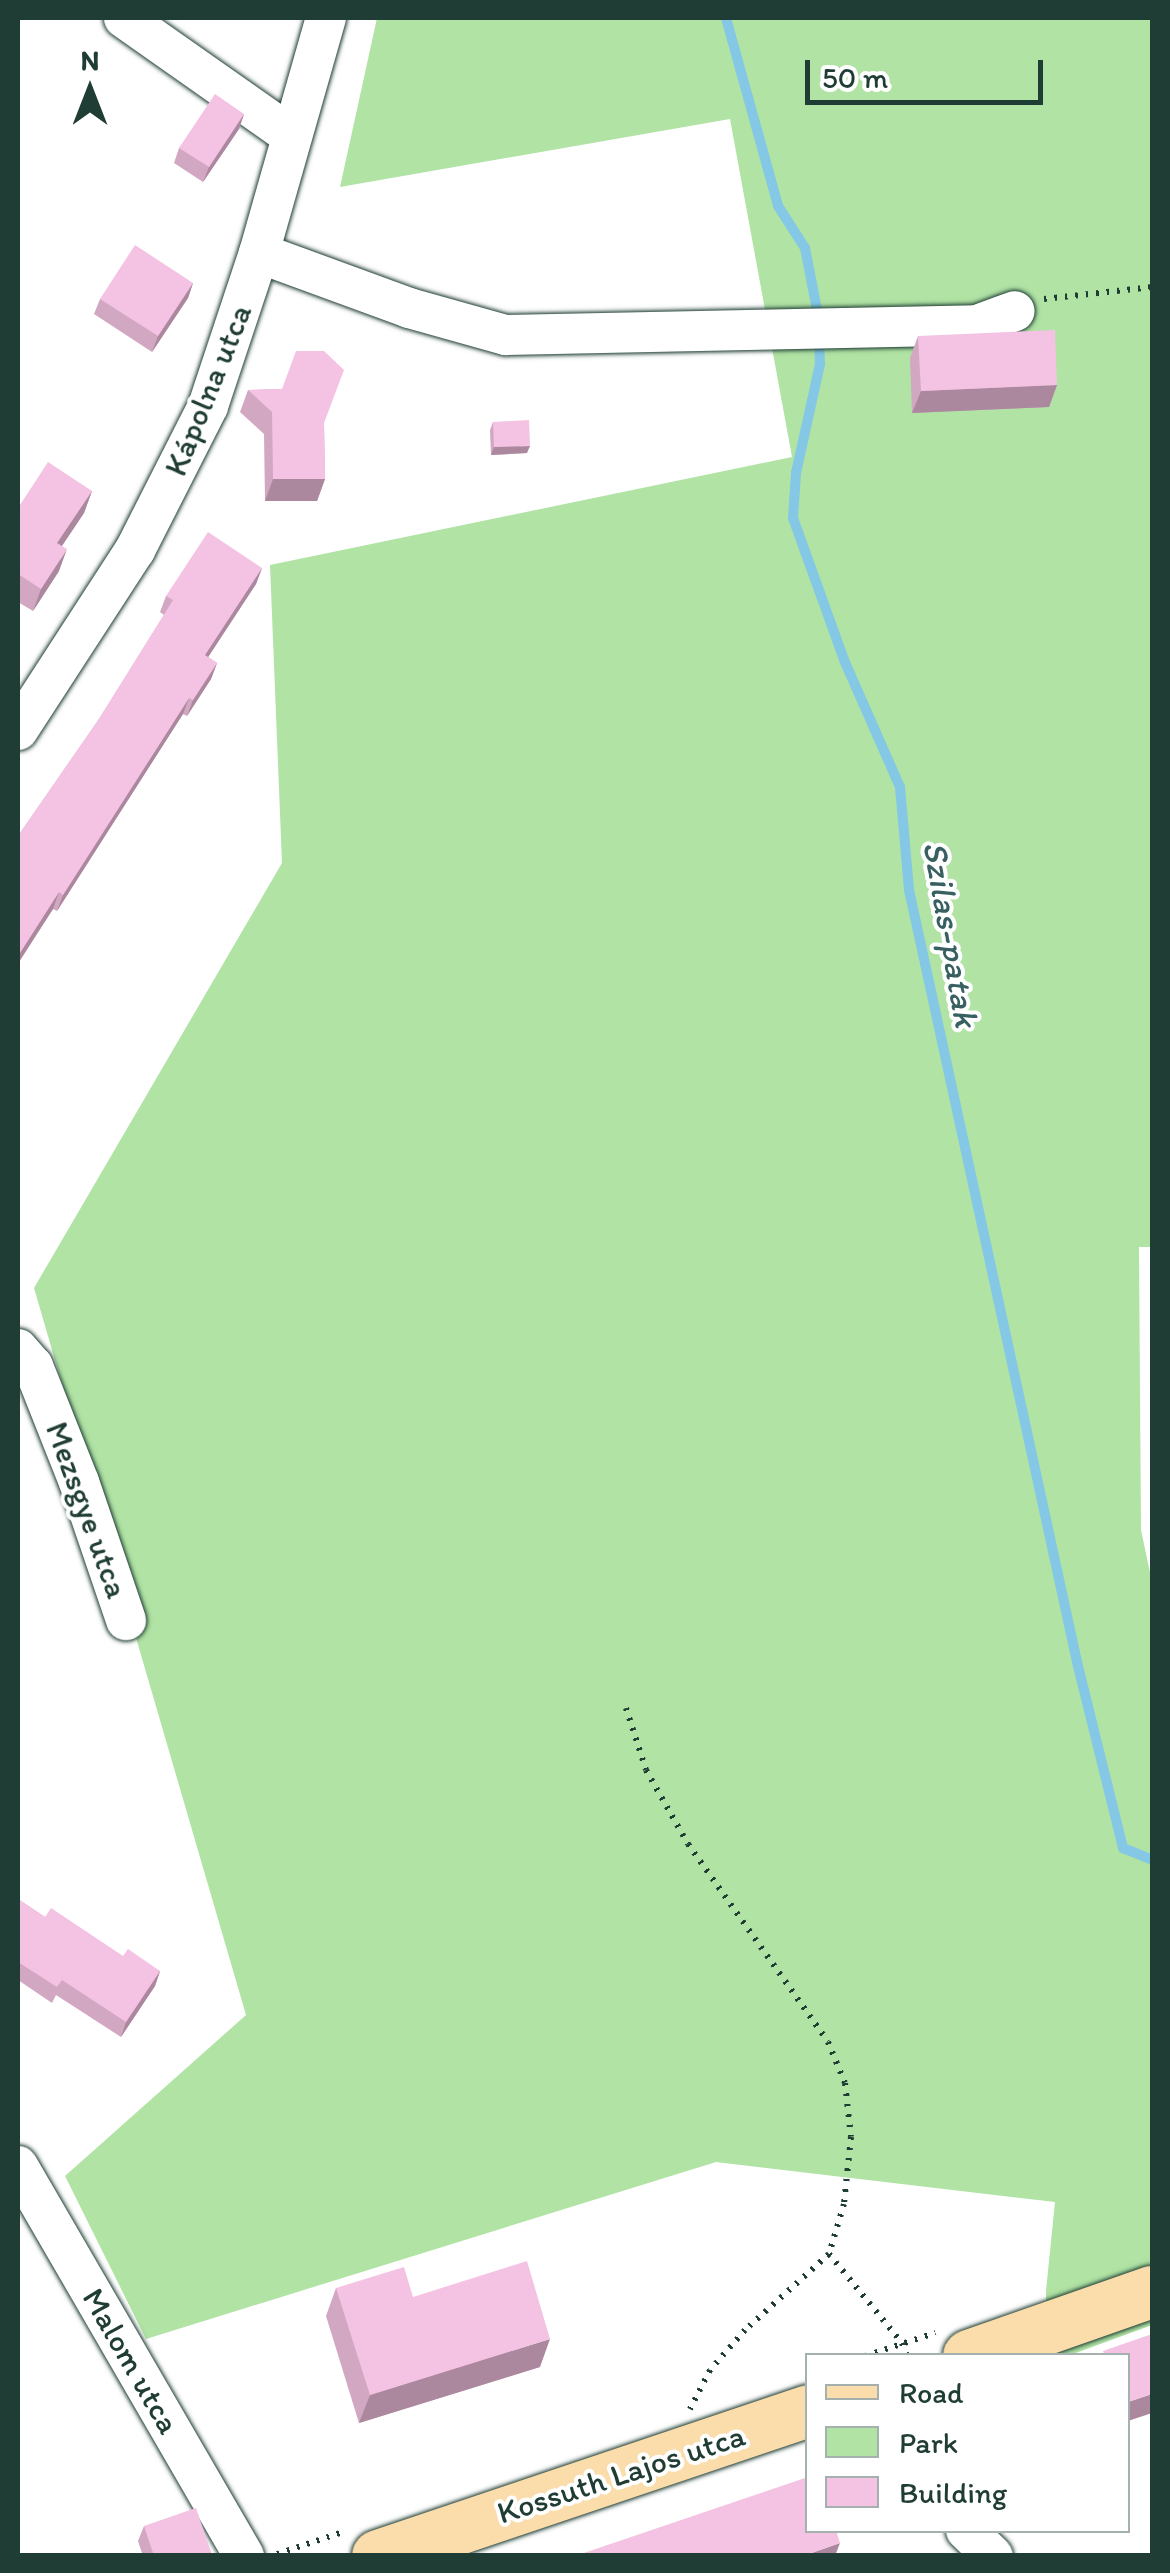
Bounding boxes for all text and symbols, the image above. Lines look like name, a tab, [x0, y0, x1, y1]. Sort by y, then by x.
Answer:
north arrow	[40, 40, 140, 140]
scale bar	[810, 40, 1048, 102]
text: N	[81, 43, 99, 77]
text: 50 m	[822, 59, 888, 96]
street label: Kápolna utca	[156, 299, 260, 481]
water label: Szilas-patak	[914, 838, 988, 1030]
street label: Mezsgye utca	[38, 1417, 136, 1603]
street label: Malom utca	[74, 2282, 188, 2440]
legend	[805, 2353, 1130, 2533]
text: Road	[899, 2374, 964, 2411]
street label: Kossuth Lajos utca	[493, 2416, 749, 2532]
text: Park	[899, 2424, 958, 2461]
text: Building	[899, 2474, 1007, 2511]

